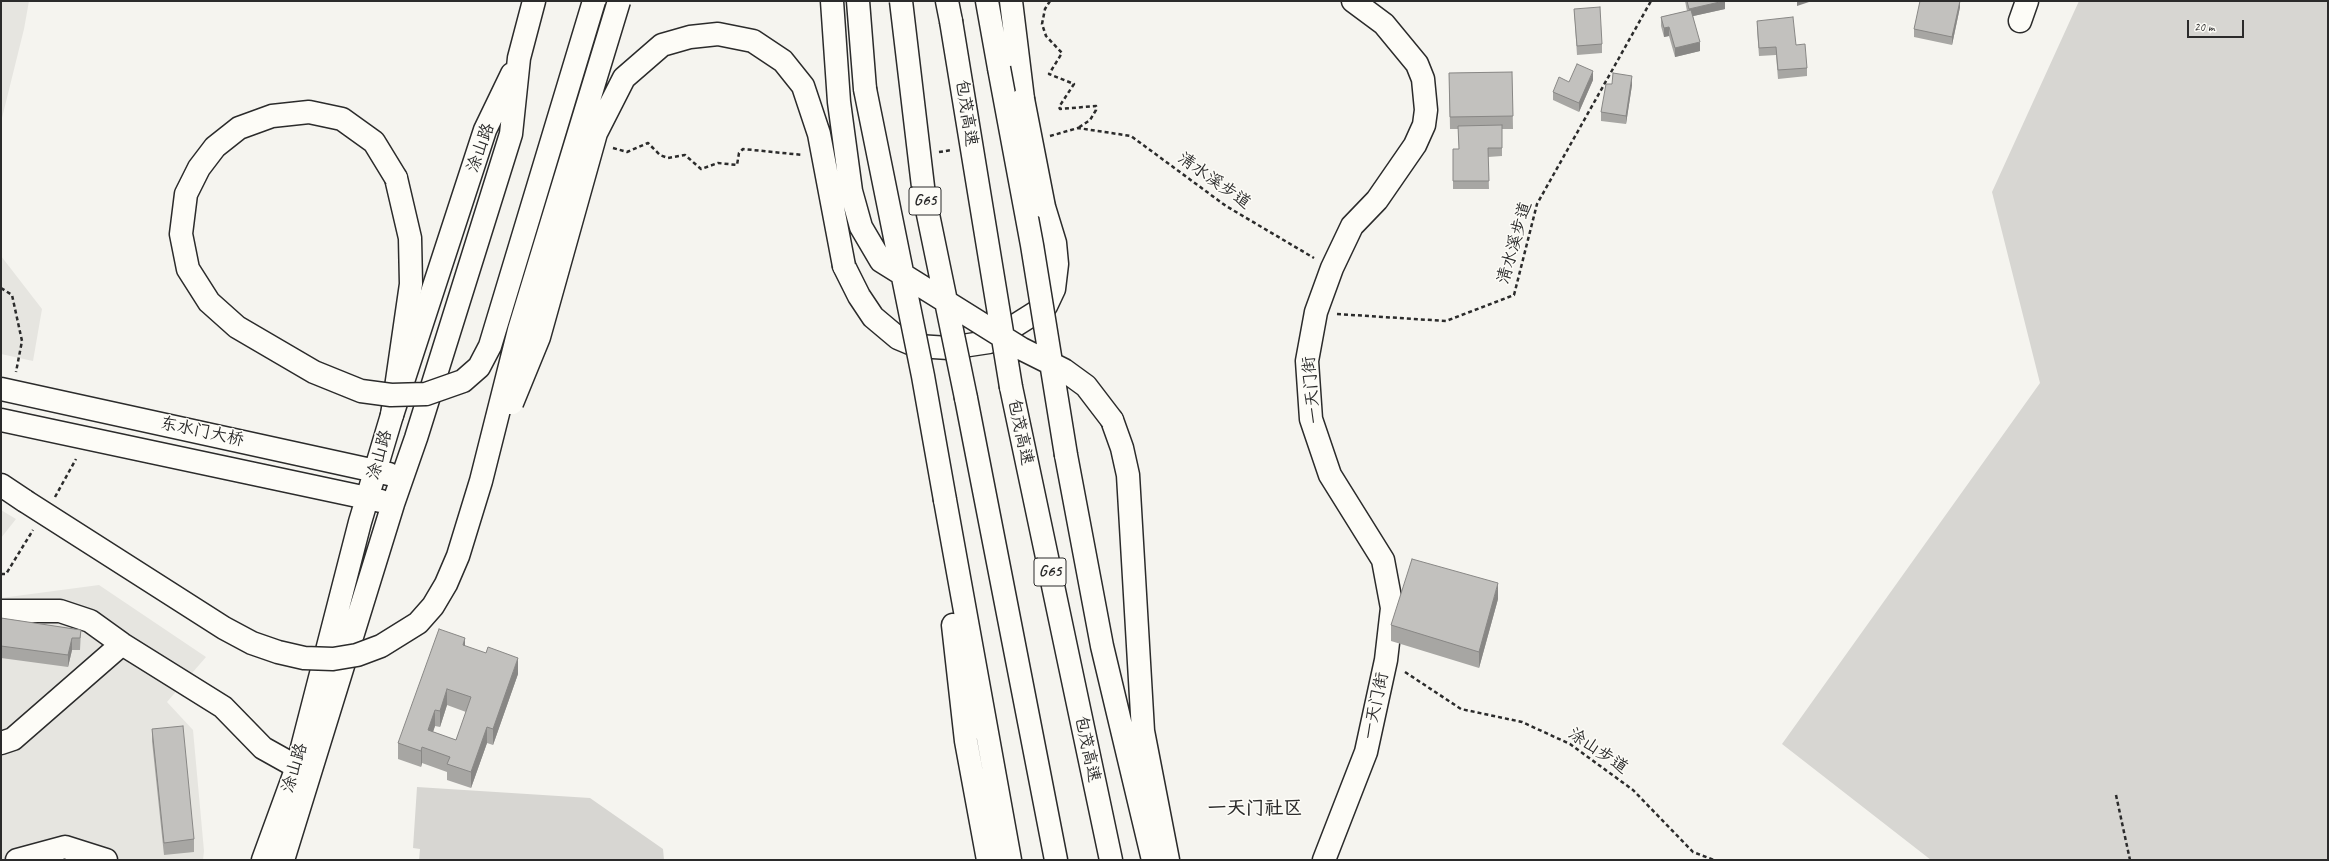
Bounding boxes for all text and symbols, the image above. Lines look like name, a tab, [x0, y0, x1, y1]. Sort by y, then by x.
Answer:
scale bar	[2189, 12, 2246, 38]
text: 20 m	[2194, 19, 2214, 35]
street label: 包茂高速	[951, 78, 981, 148]
street label: 涂山路	[463, 121, 499, 175]
street label: 清水溪步道	[1173, 148, 1255, 214]
road number: G65	[909, 187, 941, 215]
street label: 清水溪步道	[1493, 199, 1537, 287]
street label: 一天门街	[1299, 355, 1325, 425]
street label: 包茂高速	[1003, 397, 1037, 467]
street label: 东水门大桥	[158, 413, 246, 451]
street label: 涂山路	[363, 428, 397, 482]
road number: G65	[1034, 558, 1066, 586]
street label: 一天门街	[1359, 671, 1393, 741]
street label: 包茂高速	[1070, 714, 1104, 784]
street label: 涂山步道	[1564, 724, 1632, 778]
street label: 涂山路	[278, 741, 312, 795]
district label: 一天门社区	[1208, 798, 1302, 820]

